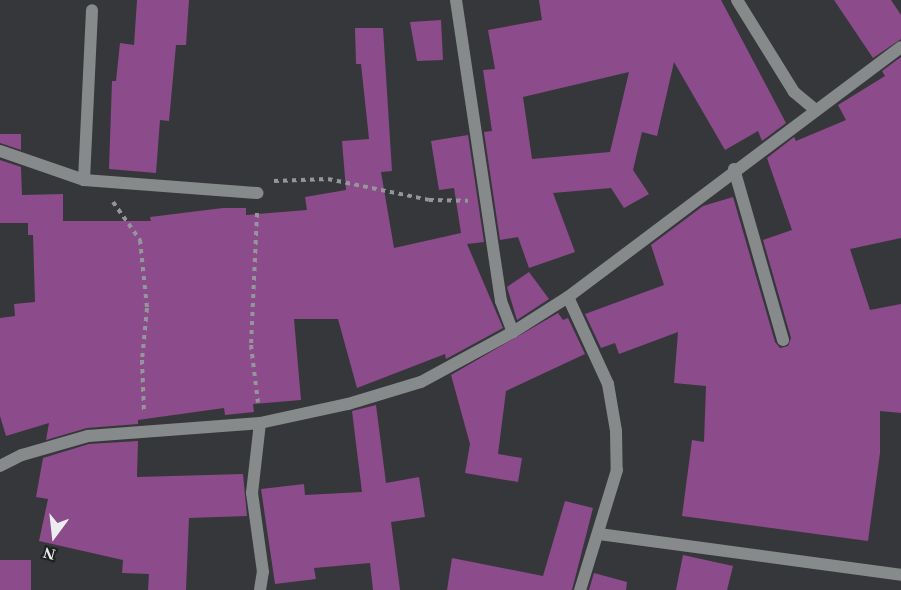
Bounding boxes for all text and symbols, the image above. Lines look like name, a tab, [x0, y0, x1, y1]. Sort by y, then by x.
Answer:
north arrow	[24, 506, 84, 566]
text: N	[41, 544, 57, 564]

